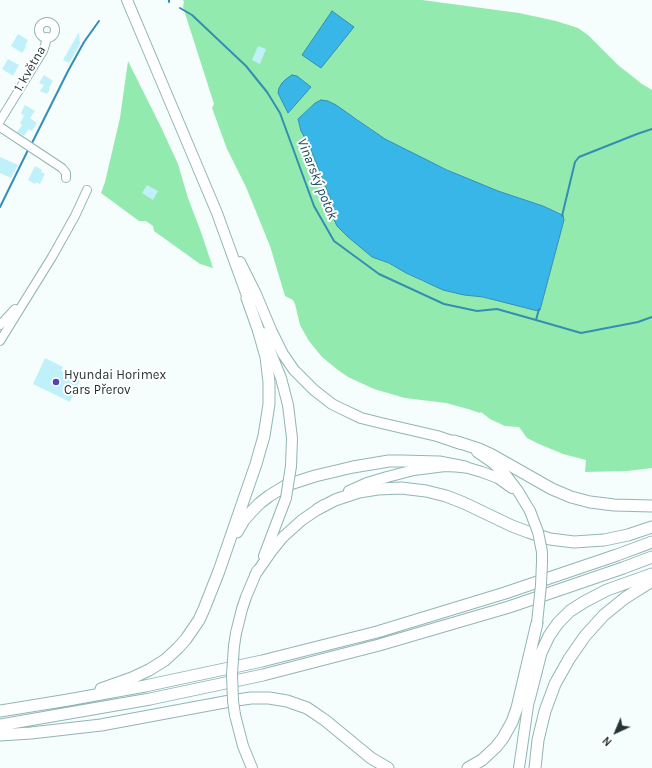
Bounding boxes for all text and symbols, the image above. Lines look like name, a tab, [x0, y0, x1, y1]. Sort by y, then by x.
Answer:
street label: 1. května	[11, 43, 49, 95]
water label: Vinarský potok	[293, 136, 341, 222]
place label: Hyundai Horimex Cars Přerov	[64, 367, 166, 398]
marker: Hyundai Horimex Cars Přerov	[51, 377, 61, 387]
north arrow	[596, 712, 636, 752]
text: N	[600, 734, 615, 748]

